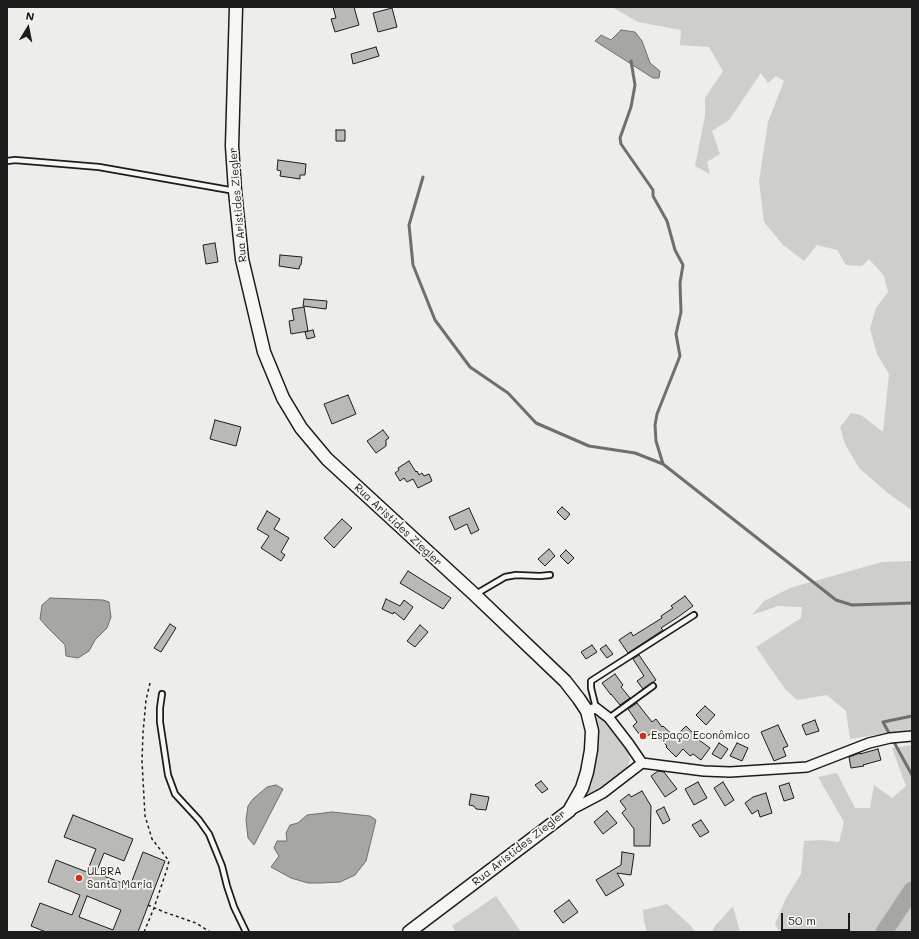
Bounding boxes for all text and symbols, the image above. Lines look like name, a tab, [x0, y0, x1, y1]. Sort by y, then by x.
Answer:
north arrow	[8, 8, 48, 48]
text: N	[25, 8, 36, 24]
street label: Rua Aristides Ziegler	[226, 147, 250, 263]
street label: Rua Aristides Ziegler	[351, 481, 445, 569]
place label: Espaço Econômico	[651, 729, 750, 743]
marker: Espaço Econômico	[638, 731, 648, 741]
street label: Rua Aristides Ziegler	[470, 807, 568, 889]
place label: ULBRA Santa Maria	[87, 865, 153, 891]
marker: ULBRA Santa Maria	[74, 873, 84, 883]
scale bar	[783, 905, 852, 931]
text: 50 m	[788, 912, 816, 928]

